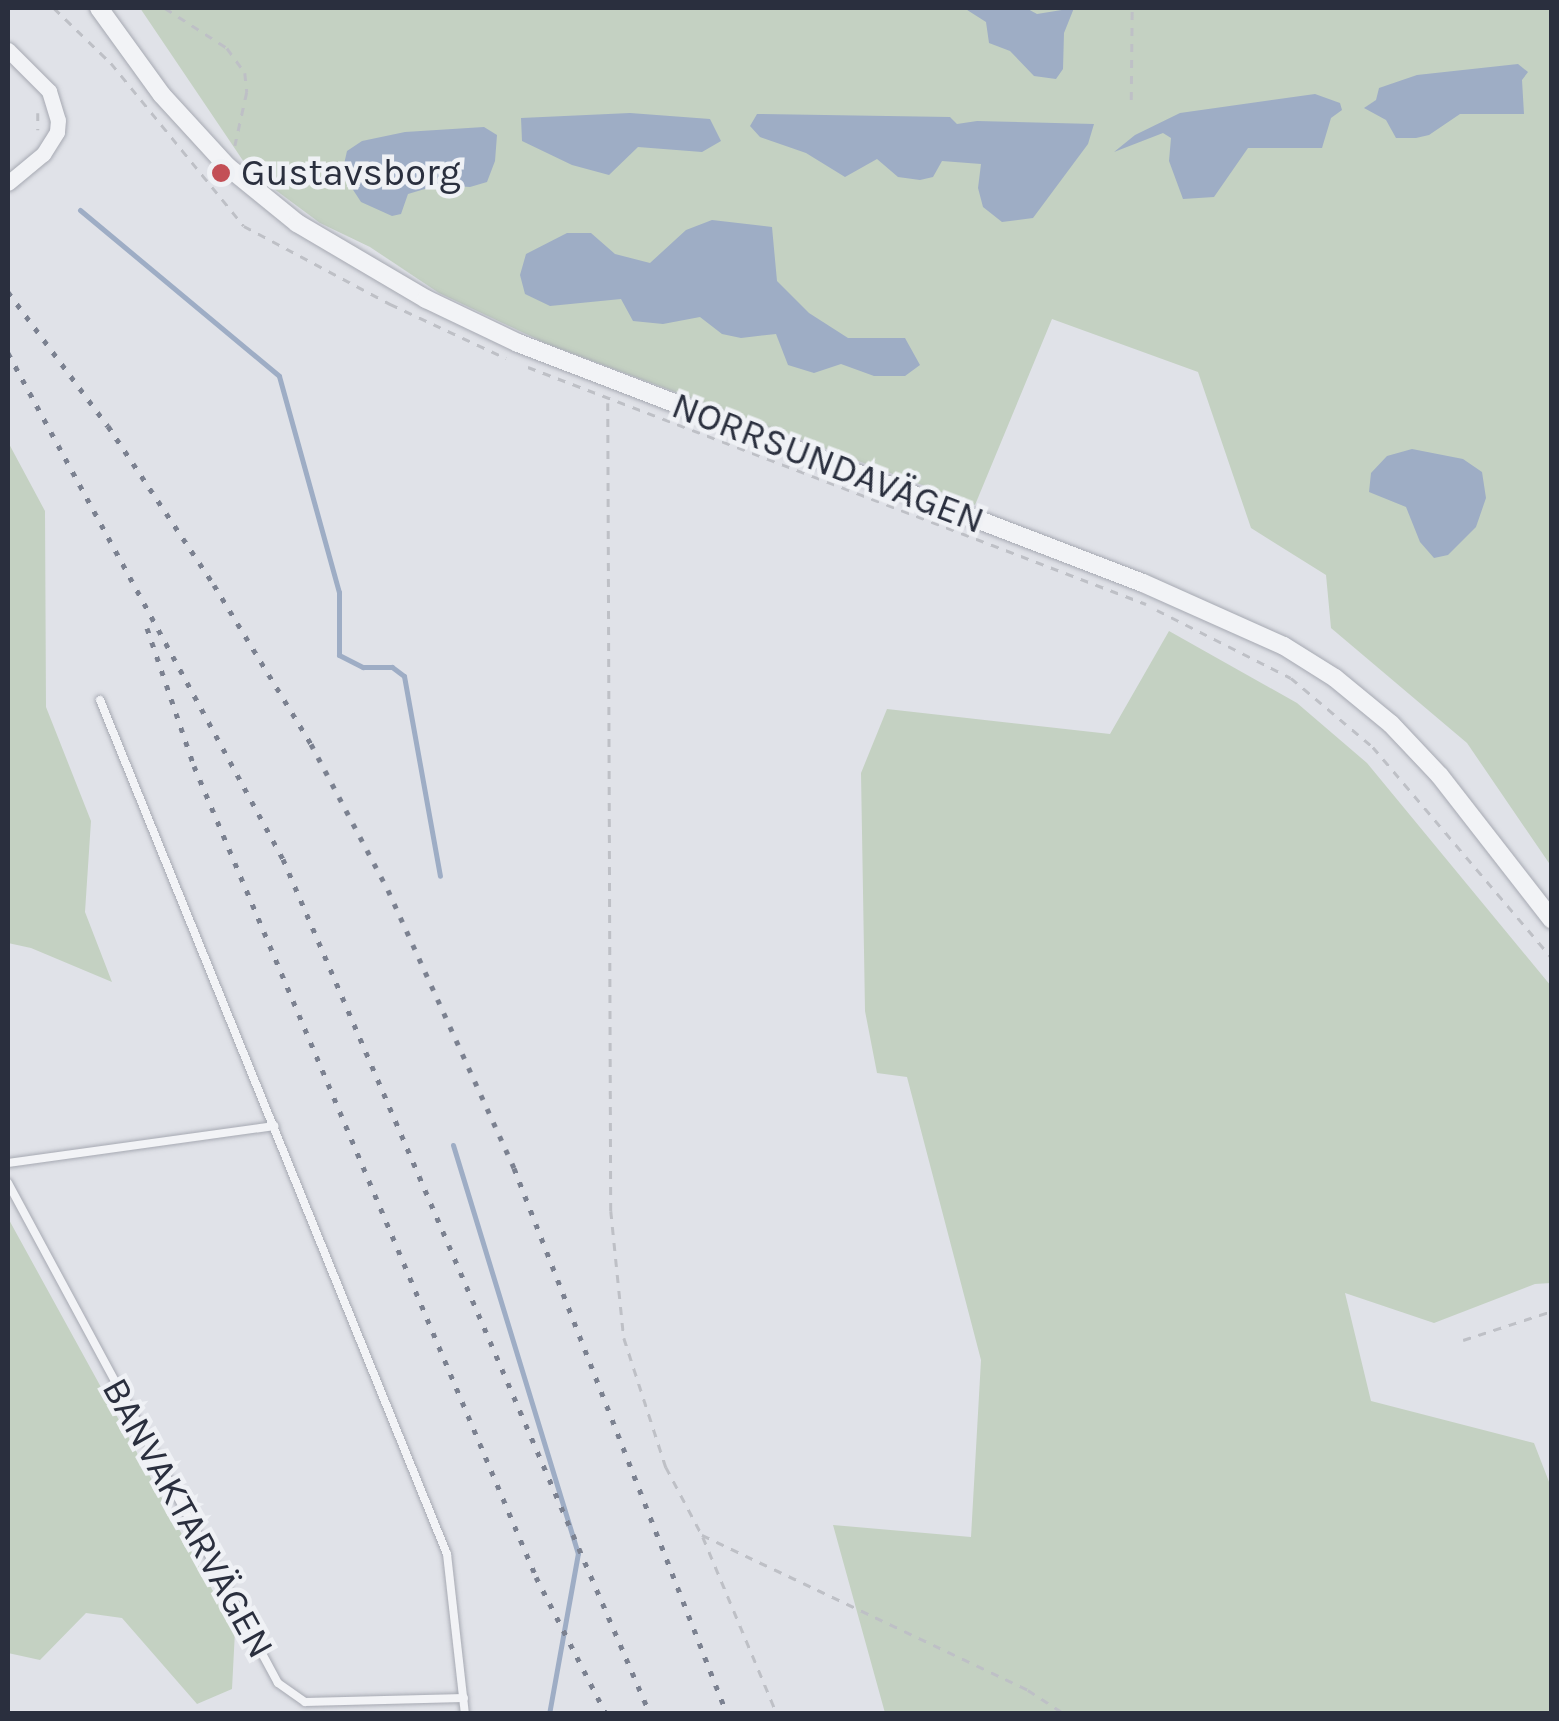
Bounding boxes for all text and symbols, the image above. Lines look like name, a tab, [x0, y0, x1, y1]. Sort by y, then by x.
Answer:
place label: Gustavsborg	[241, 150, 461, 196]
marker: Gustavsborg	[210, 162, 232, 184]
street label: NORRSUNDAVÄGEN	[666, 382, 990, 544]
street label: BANVAKTARVÄGEN	[92, 1370, 284, 1666]

